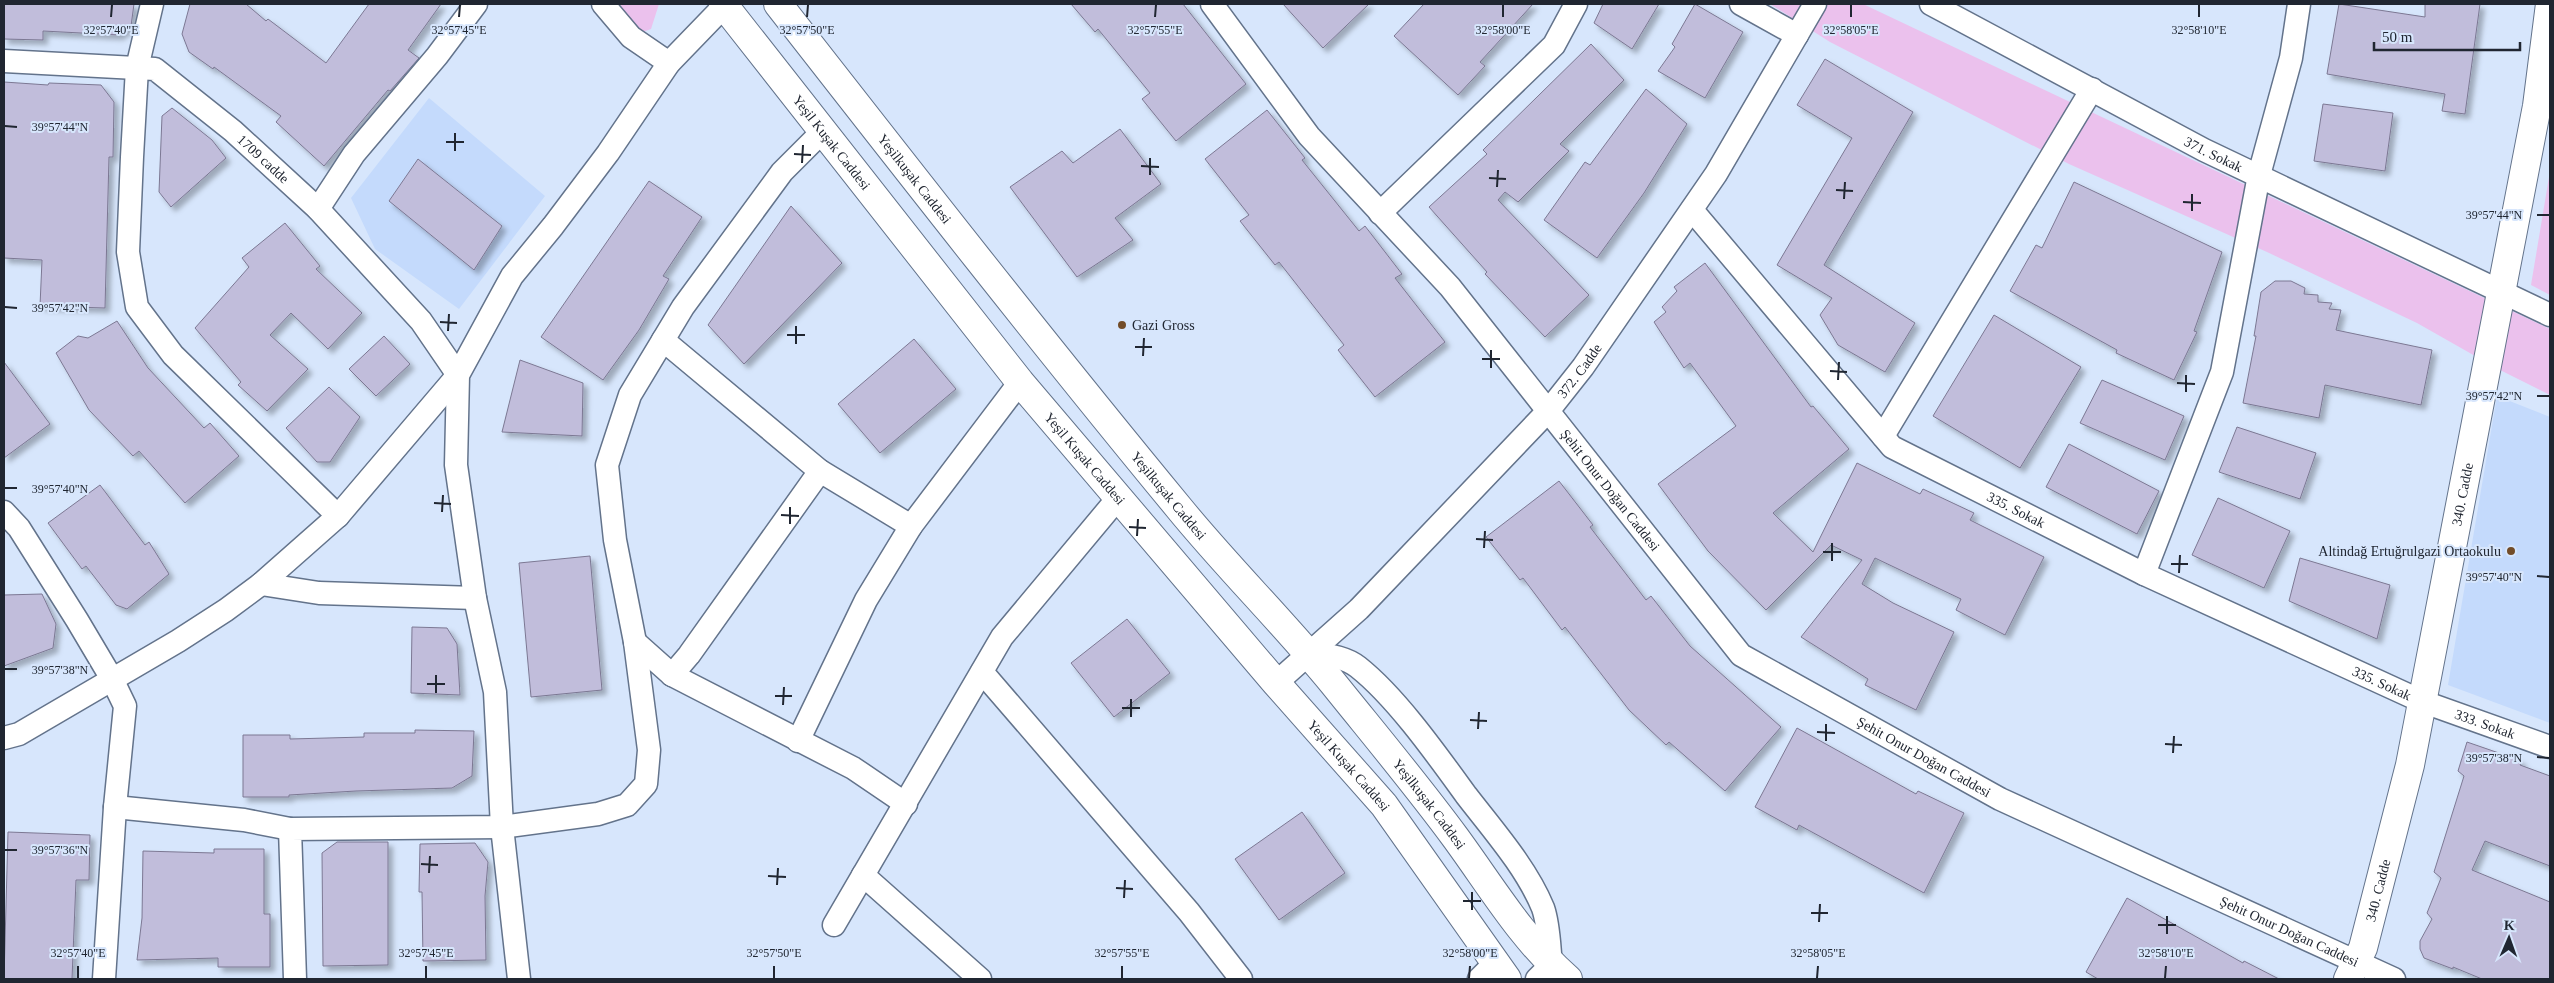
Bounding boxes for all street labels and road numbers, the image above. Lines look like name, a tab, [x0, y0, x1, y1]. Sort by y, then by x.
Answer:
street label: Yeşil Kuşak Caddesi	[790, 92, 874, 193]
street label: Yeşilkuşak Caddesi	[875, 131, 955, 227]
street label: 1709 cadde	[235, 132, 292, 186]
street label: 371. Sokak	[2182, 133, 2245, 175]
street label: 372. Cadde	[1554, 341, 1604, 401]
street label: Yeşil Kuşak Caddesi	[1042, 409, 1128, 508]
street label: Şehit Onur Doğan Caddesi	[1558, 426, 1663, 554]
street label: Yeşilkuşak Caddesi	[1128, 448, 1210, 543]
street label: 340. Cadde	[2449, 462, 2476, 527]
street label: 335. Sokak	[1985, 489, 2048, 530]
street label: 335. Sokak	[2350, 663, 2414, 703]
street label: 333. Sokak	[2453, 706, 2517, 741]
street label: Şehit Onur Doğan Caddesi	[1855, 714, 1994, 800]
street label: Yeşil Kuşak Caddesi	[1305, 717, 1393, 814]
street label: Yeşilkuşak Caddesi	[1390, 756, 1469, 852]
street label: 340. Cadde	[2363, 858, 2393, 923]
street label: Şehit Onur Doğan Caddesi	[2218, 893, 2361, 969]

